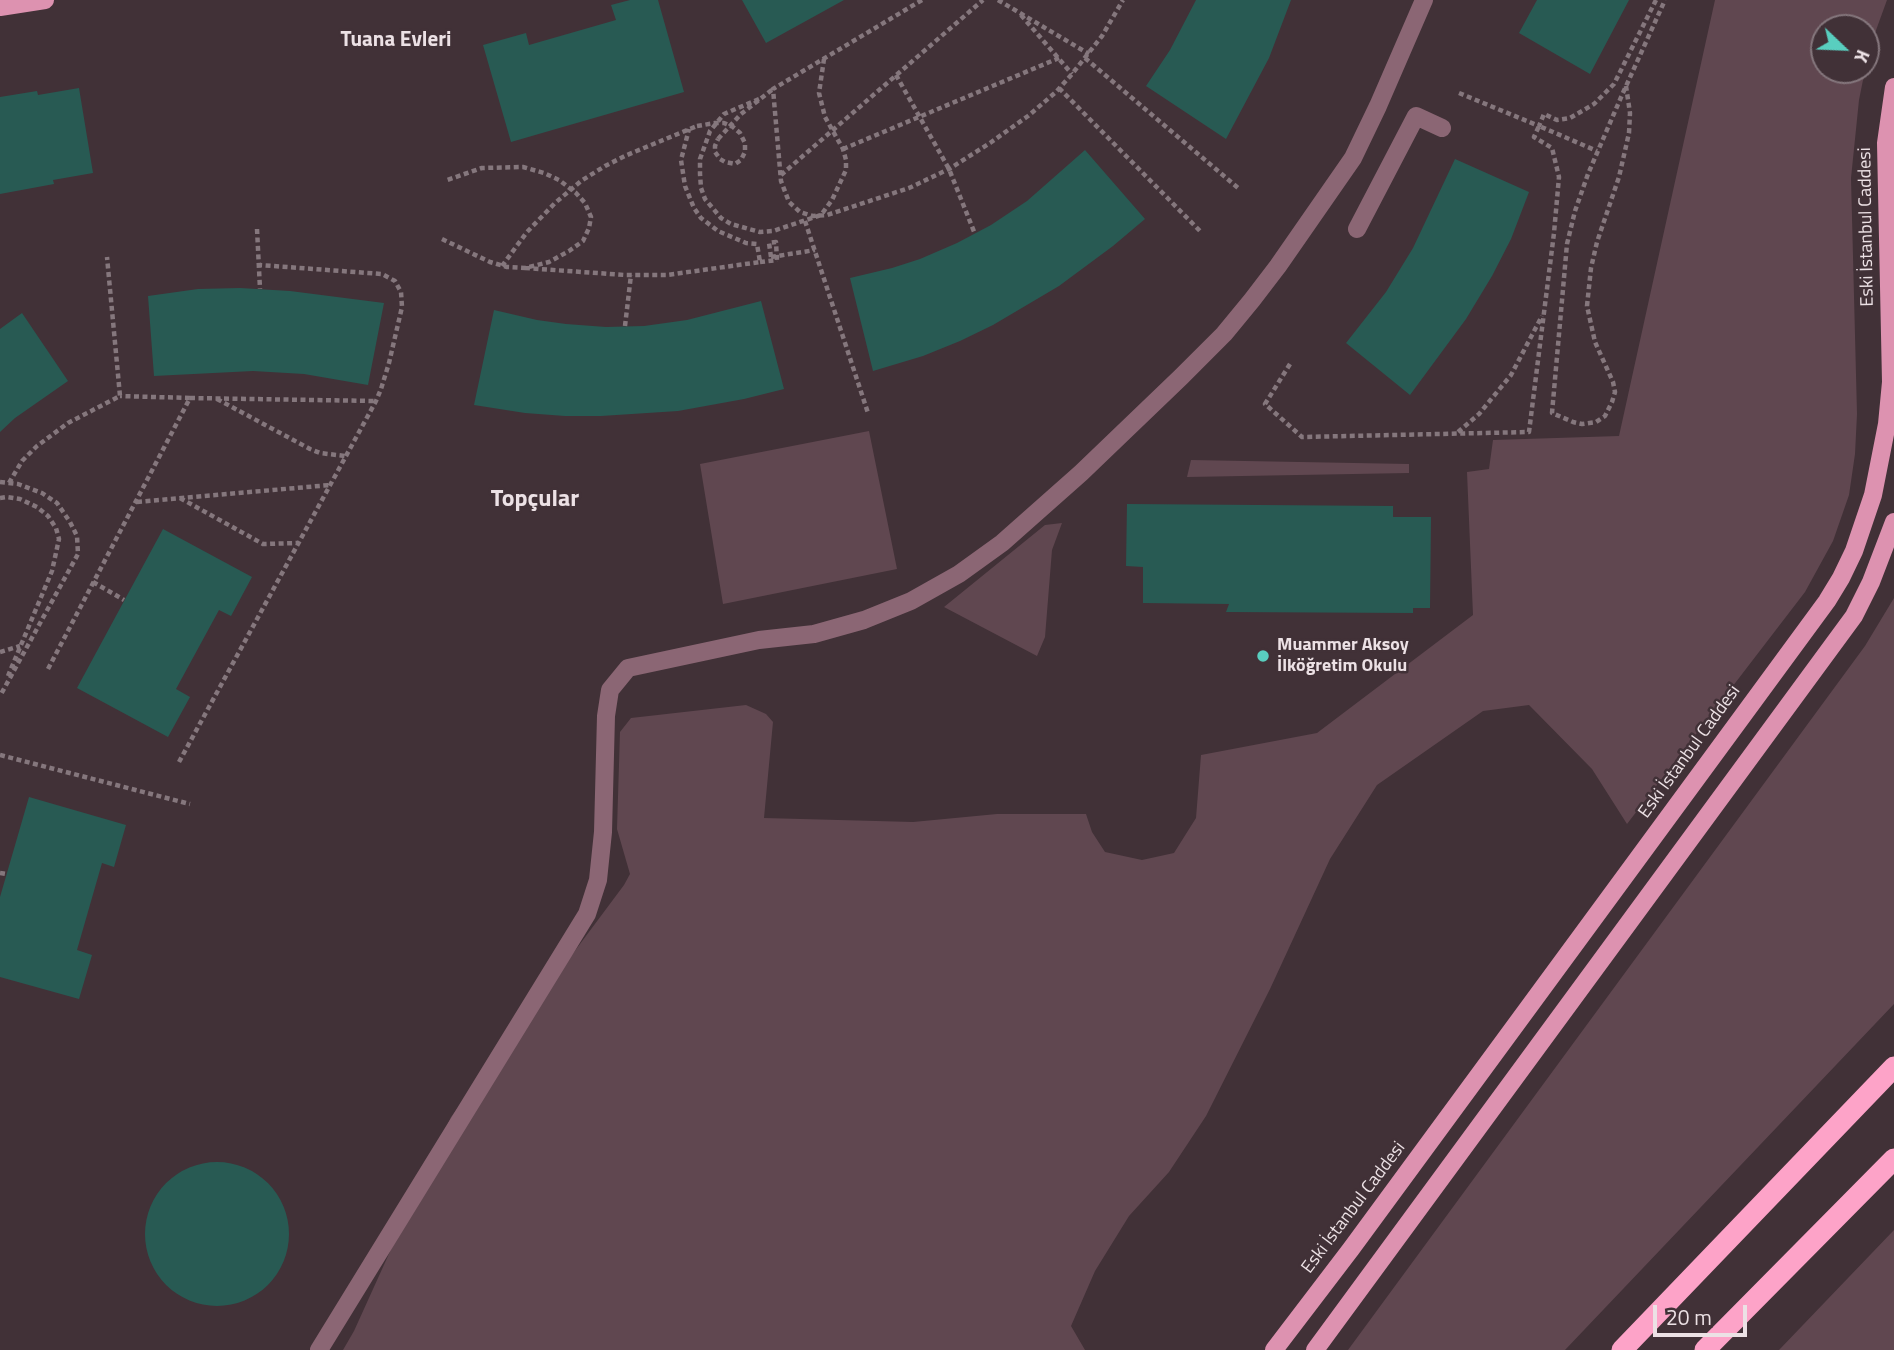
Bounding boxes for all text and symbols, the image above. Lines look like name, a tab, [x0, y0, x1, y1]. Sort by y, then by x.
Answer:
north arrow	[1810, 14, 1880, 84]
district label: Tuana Evleri	[341, 28, 451, 54]
text: K	[1847, 46, 1879, 67]
street label: Eski İstanbul Caddesi	[1855, 147, 1879, 307]
district label: Topçular	[491, 486, 579, 514]
place label: Muammer Aksoy İlköğretim Okulu	[1277, 635, 1409, 678]
marker: Muammer Aksoy İlköğretim Okulu	[1255, 648, 1271, 664]
street label: Eski İstanbul Caddesi	[1635, 681, 1745, 823]
street label: Eski İstanbul Caddesi	[1298, 1138, 1410, 1278]
scale bar	[1656, 1290, 1750, 1334]
text: 20 m	[1666, 1301, 1712, 1333]

